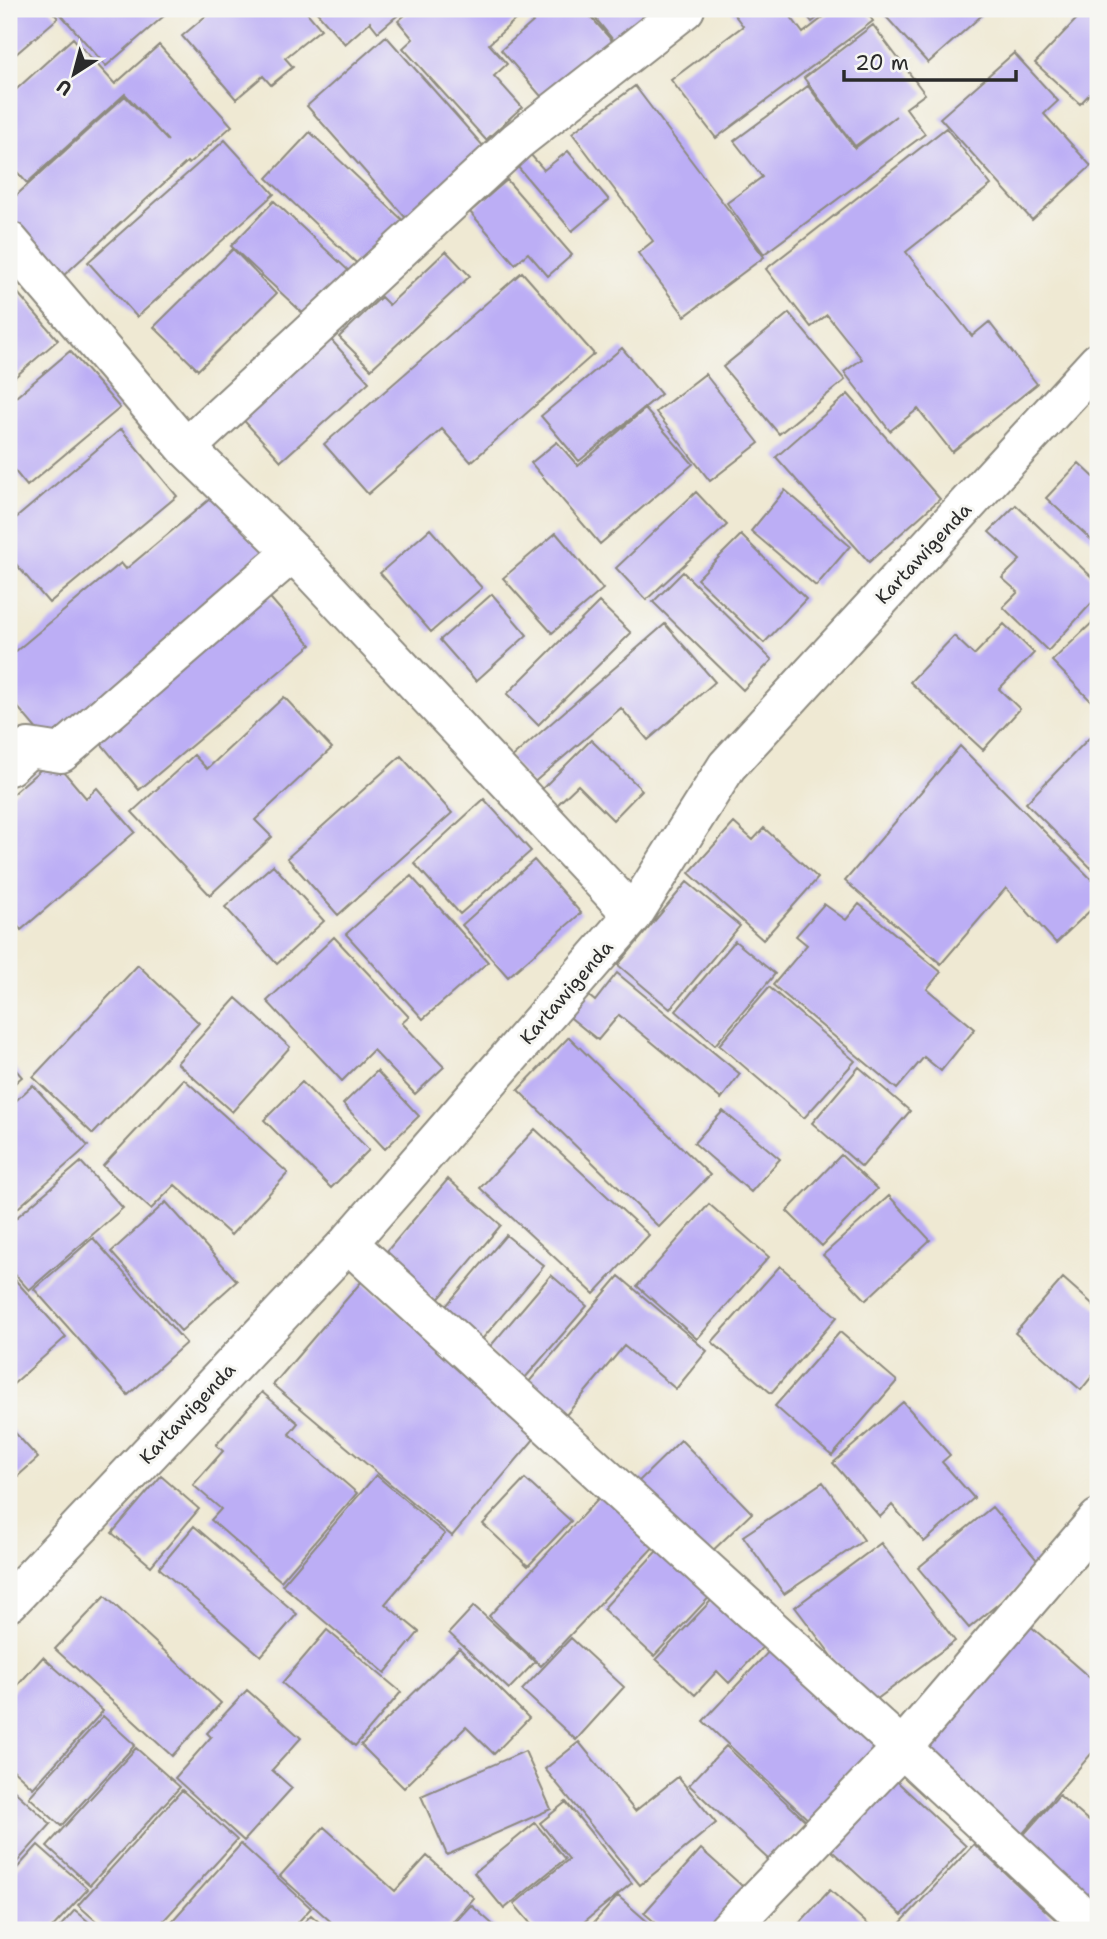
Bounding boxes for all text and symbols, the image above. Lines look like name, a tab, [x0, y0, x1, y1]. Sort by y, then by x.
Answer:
north arrow	[38, 38, 108, 108]
scale bar	[844, 38, 1016, 82]
text: 20 m	[855, 49, 909, 77]
text: U	[52, 73, 77, 101]
street label: Kartawigenda	[870, 497, 977, 609]
street label: Kartawigenda	[514, 935, 619, 1050]
street label: Kartawigenda	[134, 1357, 241, 1469]

